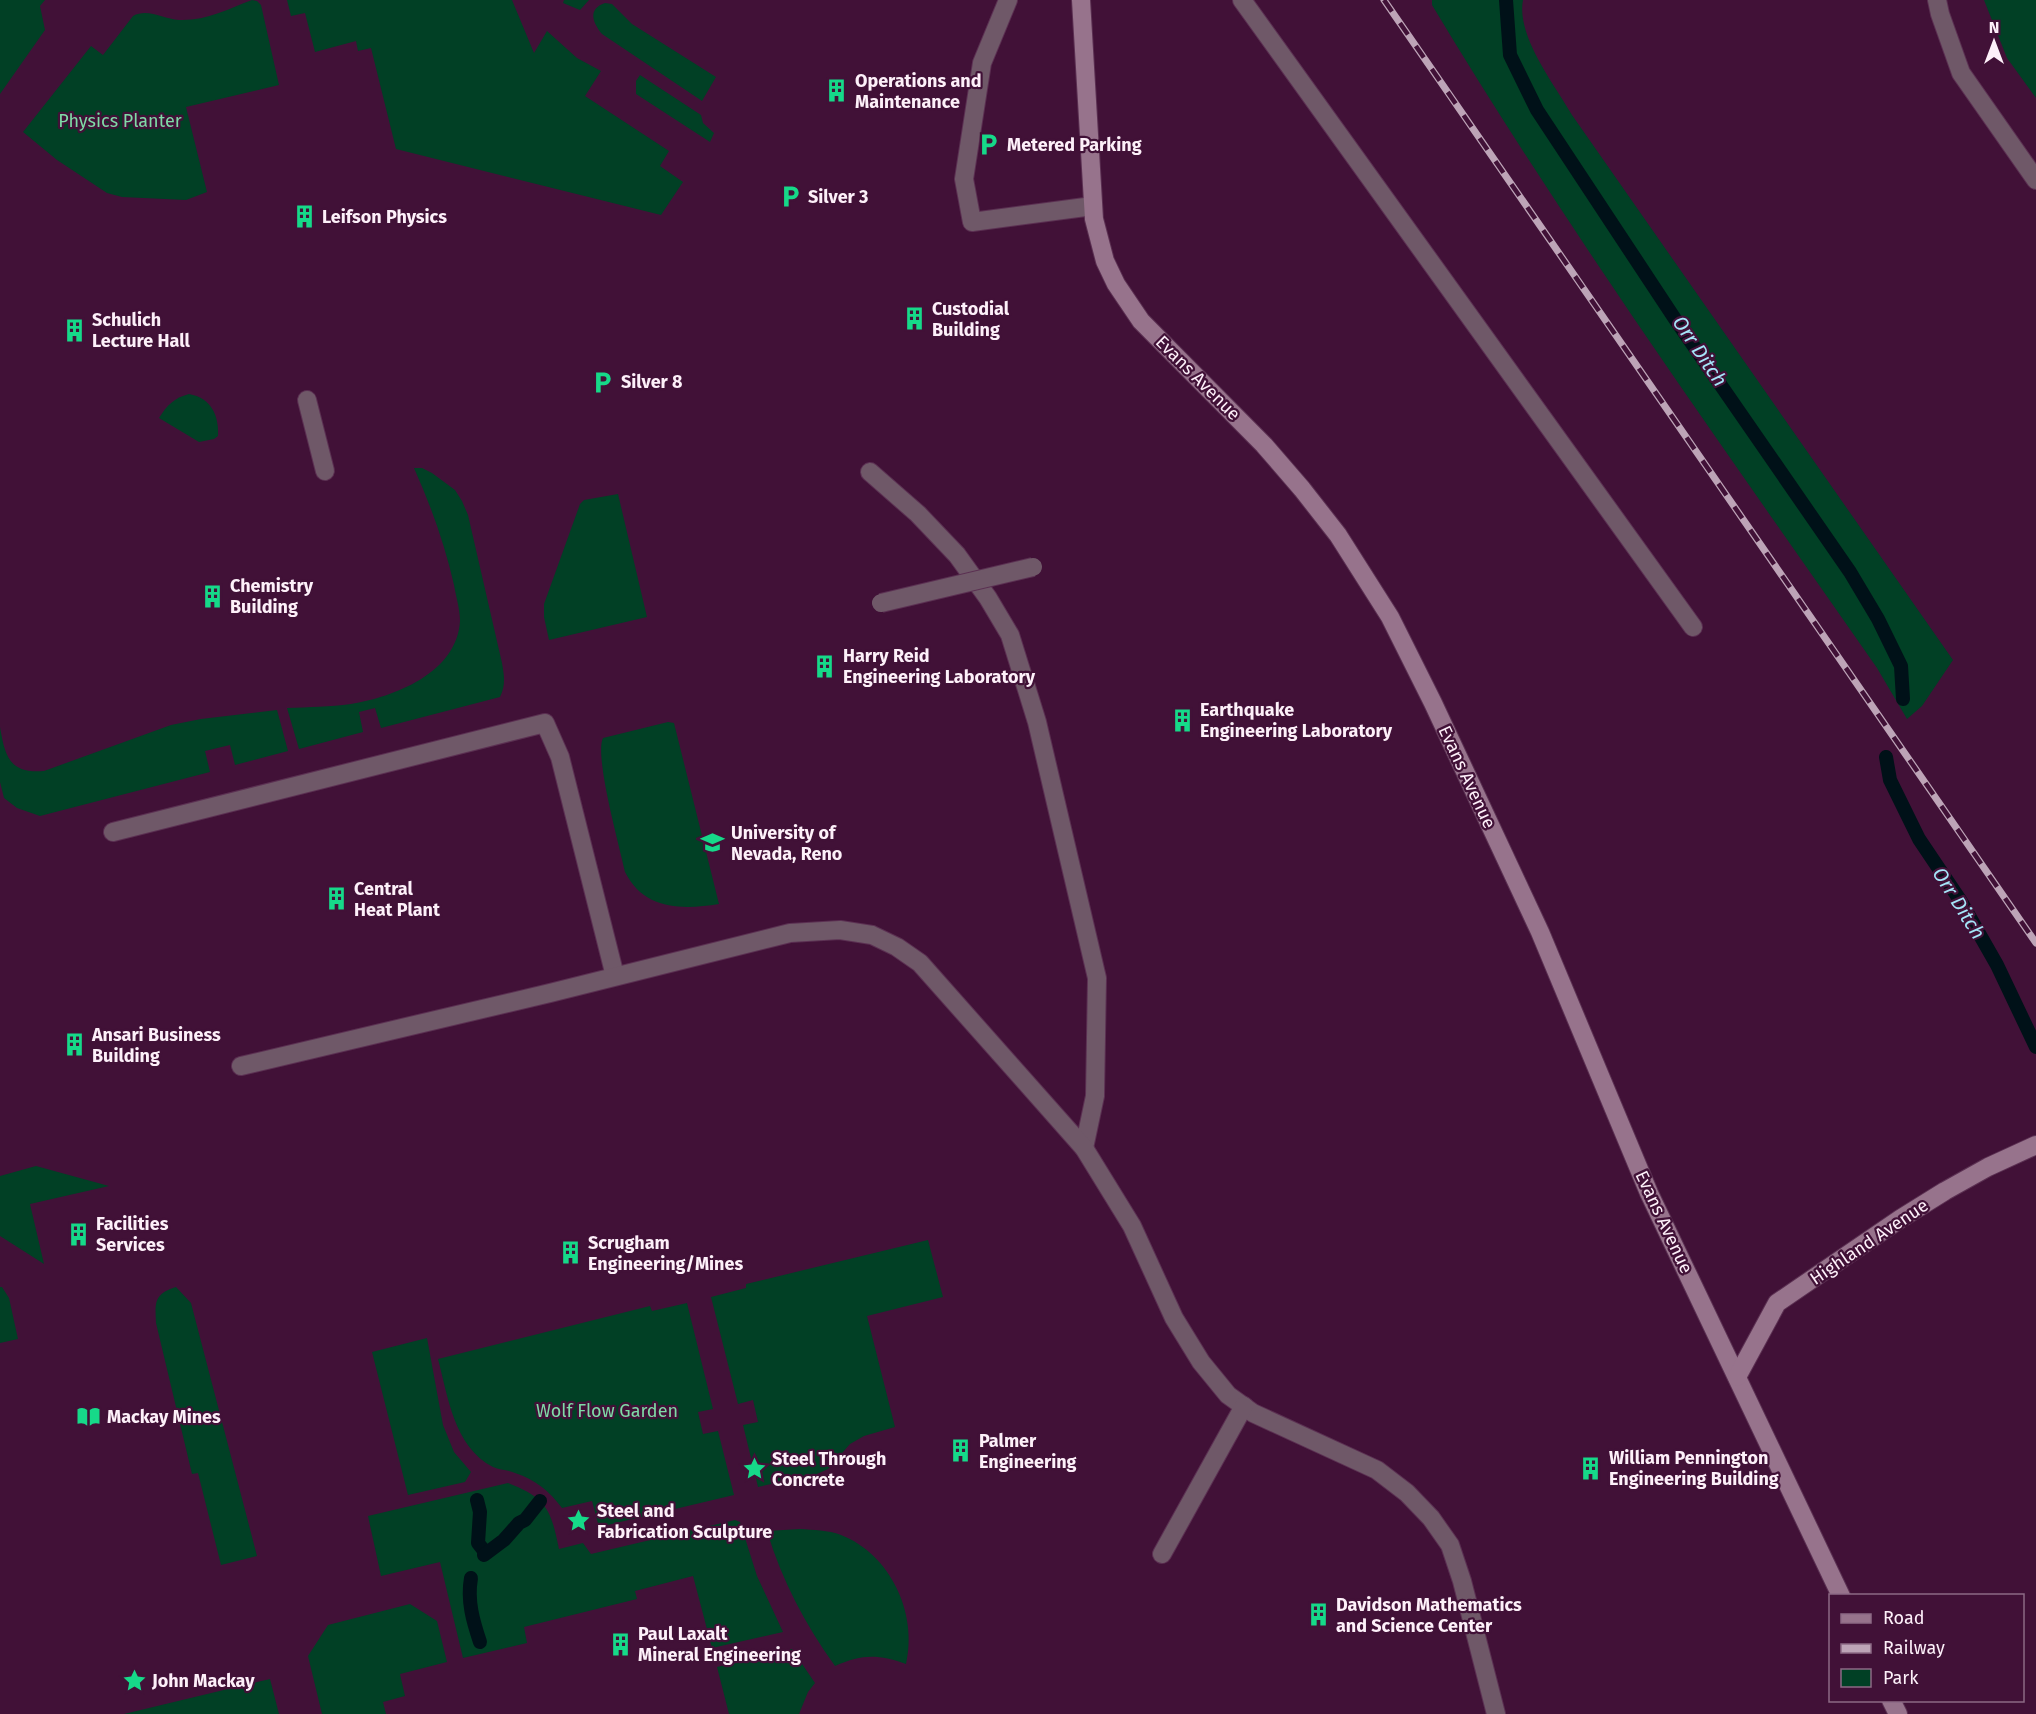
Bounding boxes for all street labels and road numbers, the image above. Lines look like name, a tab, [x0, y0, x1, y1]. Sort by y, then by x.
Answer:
street label: Evans Avenue	[1151, 331, 1245, 425]
street label: Evans Avenue	[1434, 722, 1500, 832]
street label: Evans Avenue	[1631, 1167, 1697, 1277]
street label: Highland Avenue	[1806, 1194, 1932, 1290]

